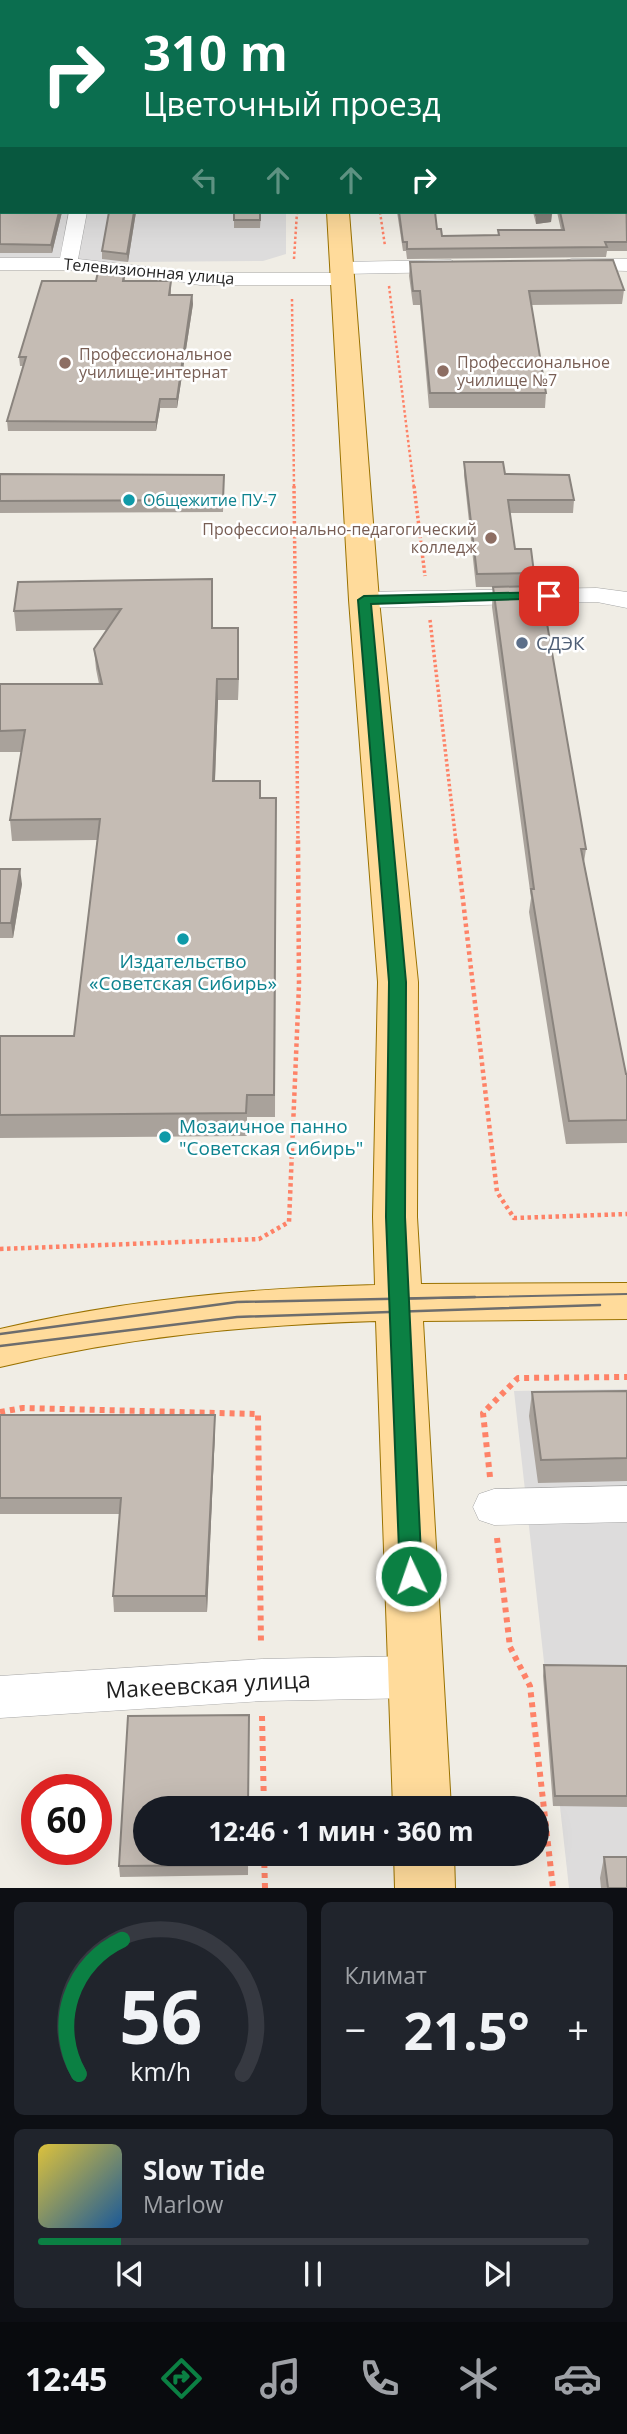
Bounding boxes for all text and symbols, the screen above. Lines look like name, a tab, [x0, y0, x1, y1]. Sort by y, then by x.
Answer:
text: 310 m	[143, 19, 288, 85]
icon: right	[28, 28, 119, 119]
text: Цветочный проезд	[143, 82, 441, 125]
icon: left	[186, 161, 224, 199]
icon: ahead	[259, 161, 297, 199]
icon: ahead	[332, 161, 370, 199]
icon: right	[405, 161, 443, 199]
street label: Телевизионная улица	[63, 253, 235, 289]
place label: Профессиональное училище-интернат	[79, 343, 232, 383]
place label: Профессиональное училище №7	[457, 351, 610, 391]
marker: Профессиональное училище-интернат	[57, 355, 73, 371]
marker: Профессиональное училище №7	[435, 363, 451, 379]
place label: Общежитие ПУ-7	[143, 489, 277, 511]
marker: Общежитие ПУ-7	[121, 492, 137, 508]
place label: Профессионально-педагогический колледж	[202, 518, 477, 558]
marker: Профессионально-педагогический колледж	[483, 530, 499, 546]
pin	[519, 566, 579, 626]
icon: arrive	[530, 577, 568, 615]
place label: СДЭК	[536, 630, 585, 656]
marker: СДЭК	[514, 635, 530, 651]
marker: Издательство «Советская Сибирь»	[175, 931, 191, 947]
place label: Издательство «Советская Сибирь»	[89, 948, 277, 996]
place label: Мозаичное панно "Советская Сибирь"	[179, 1113, 363, 1161]
marker: Мозаичное панно "Советская Сибирь"	[157, 1129, 173, 1145]
position arrow	[374, 1539, 448, 1613]
street label: Макеевская улица	[105, 1663, 311, 1705]
speed limit sign: 60	[21, 1774, 112, 1865]
text: 12:46 · 1 мин · 360 m	[208, 1813, 474, 1849]
text: Климат	[345, 1959, 427, 1991]
text: 56	[119, 1967, 202, 2066]
text: 21.5°	[404, 1994, 530, 2065]
text: −	[345, 2003, 366, 2055]
text: +	[567, 2003, 589, 2055]
text: km/h	[130, 2054, 191, 2088]
text: Slow Tide	[143, 2152, 265, 2188]
text: Marlow	[143, 2188, 223, 2220]
icon: previous	[111, 2255, 149, 2293]
icon: pause	[294, 2255, 332, 2293]
icon: next	[478, 2255, 516, 2293]
icon: directions	[157, 2354, 206, 2403]
icon: music	[256, 2354, 305, 2403]
icon: phone	[355, 2354, 404, 2403]
icon: climate	[454, 2354, 503, 2403]
icon: car	[553, 2354, 602, 2403]
text: 12:45	[25, 2357, 107, 2400]

